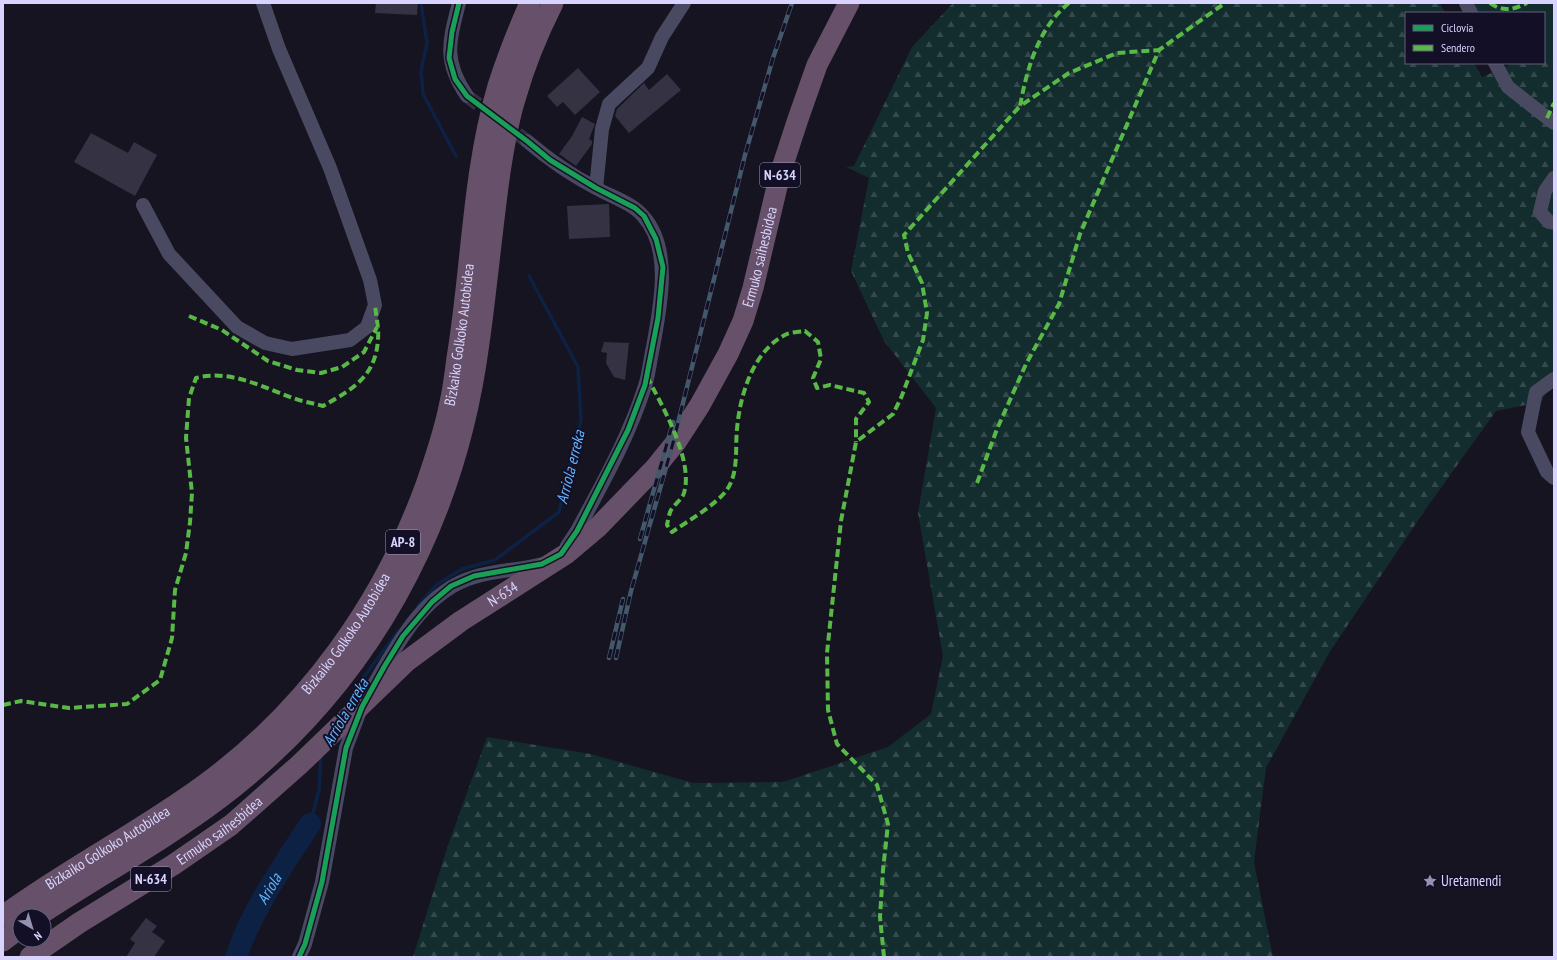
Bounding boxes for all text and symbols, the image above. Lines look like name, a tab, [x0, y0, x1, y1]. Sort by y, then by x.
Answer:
legend	[1405, 12, 1545, 64]
text: Ciclovía	[1441, 20, 1473, 35]
text: Sendero	[1441, 40, 1475, 55]
road number: N-634	[760, 163, 800, 187]
street label: Ermuko saihesbidea	[738, 205, 781, 309]
street label: Bizkaiko Golkoko Autobidea	[440, 263, 478, 408]
water label: Arriola erreka	[551, 427, 589, 506]
road number: AP-8	[386, 530, 420, 554]
street label: Bizkaiko Golkoko Autobidea	[297, 569, 394, 698]
street label: N-634	[484, 577, 522, 611]
water label: Arriola erreka	[318, 673, 373, 749]
street label: Ermuko saihesbidea	[173, 792, 266, 869]
street label: Bizkaiko Golkoko Autobidea	[42, 801, 173, 893]
road number: N-634	[131, 867, 171, 891]
water label: Ariola	[252, 868, 286, 908]
place label: Uretamendi	[1441, 871, 1502, 890]
place icon: Uretamendi	[1422, 873, 1438, 889]
north arrow	[12, 908, 52, 948]
text: N	[31, 929, 45, 943]

